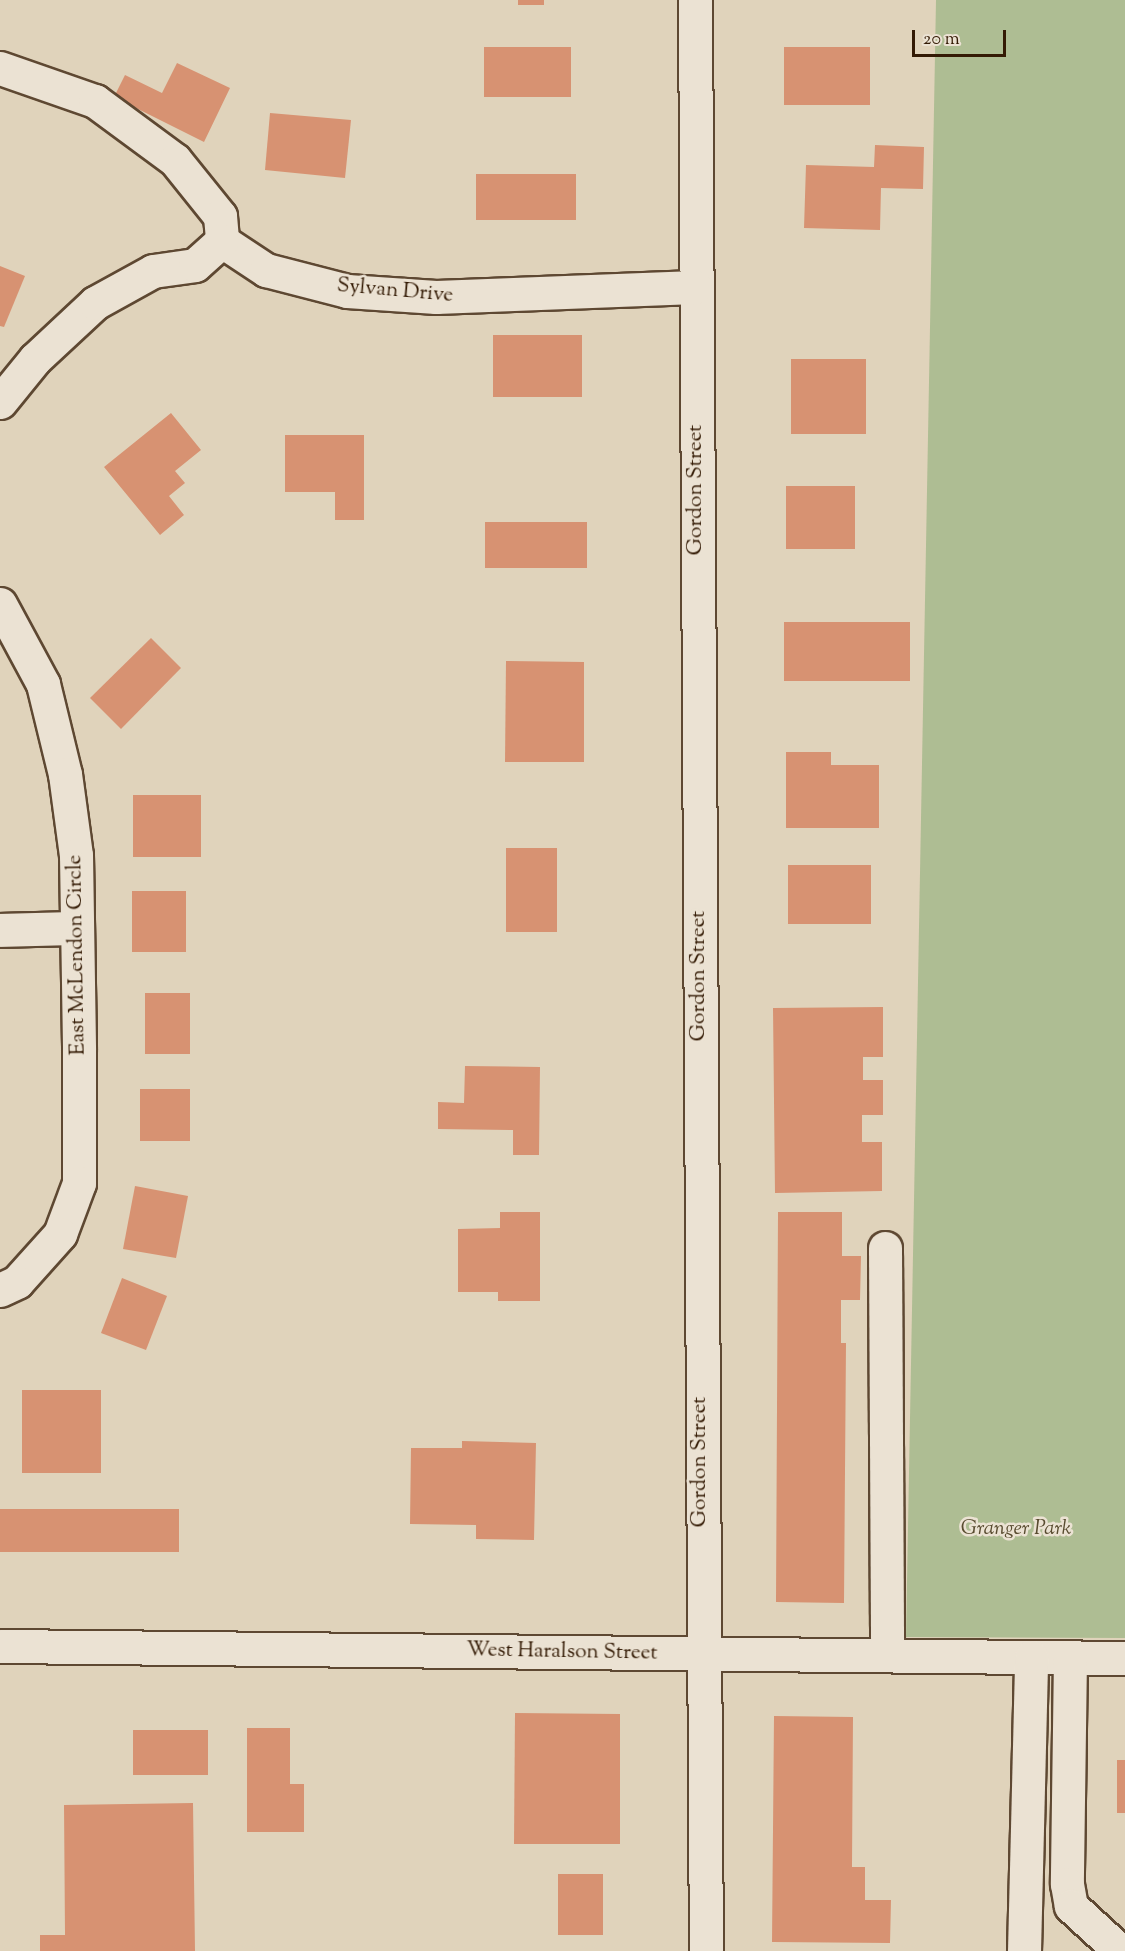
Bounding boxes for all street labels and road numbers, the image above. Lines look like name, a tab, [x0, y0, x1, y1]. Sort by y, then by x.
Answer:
street label: Sylvan Drive	[336, 273, 454, 309]
street label: Gordon Street	[683, 425, 709, 555]
street label: East McLendon Circle	[63, 854, 91, 1056]
street label: Gordon Street	[686, 911, 712, 1041]
street label: Gordon Street	[687, 1397, 713, 1527]
street label: West Haralson Street	[466, 1638, 658, 1666]

